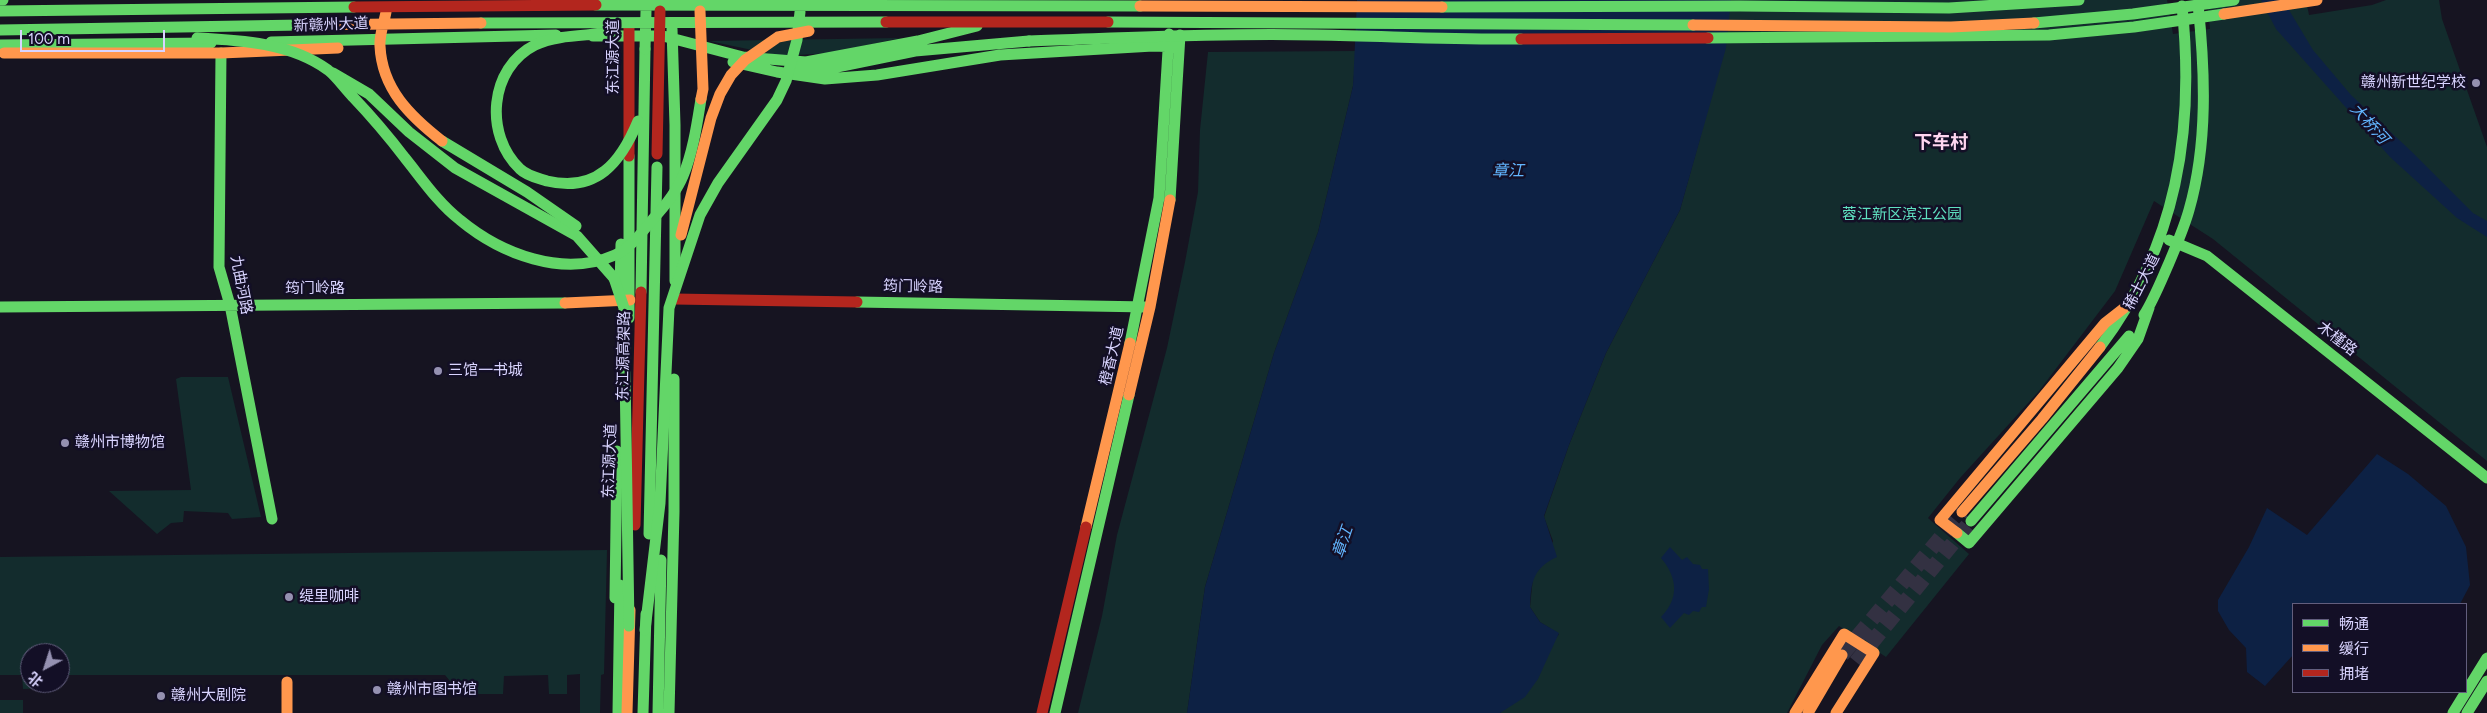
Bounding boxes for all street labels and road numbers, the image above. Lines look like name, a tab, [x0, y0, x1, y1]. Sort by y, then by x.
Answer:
street label: 新赣州大道	[293, 15, 369, 35]
street label: 东江源大道	[605, 20, 623, 94]
street label: 稀土大道	[2120, 251, 2164, 313]
street label: 九曲河路	[226, 254, 256, 316]
street label: 筠门岭路	[883, 277, 943, 297]
street label: 筠门岭路	[285, 280, 345, 298]
street label: 东江源高架路	[614, 311, 634, 401]
street label: 木槿路	[2314, 318, 2360, 360]
street label: 橙香大道	[1096, 325, 1128, 387]
street label: 东江源大道	[600, 423, 620, 499]

